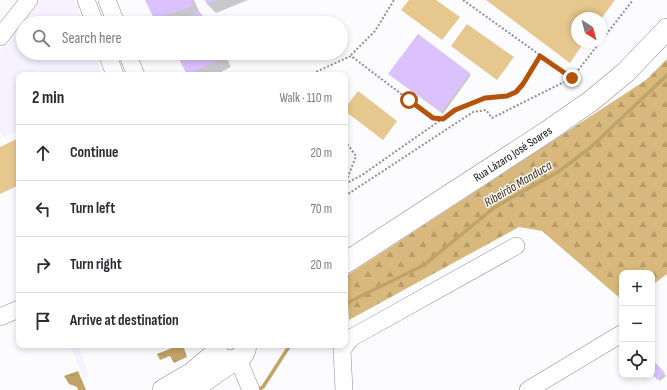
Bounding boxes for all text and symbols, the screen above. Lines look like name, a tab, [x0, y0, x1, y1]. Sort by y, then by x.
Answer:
north arrow	[571, 12, 607, 48]
search box	[16, 16, 348, 60]
icon: search	[30, 27, 52, 49]
text: Search here	[62, 29, 122, 48]
route end	[563, 69, 581, 87]
text: 2 min	[32, 88, 64, 108]
text: Walk · 110 m	[279, 90, 332, 106]
route start	[400, 91, 418, 109]
street label: Rua Lázaro José Soares	[470, 123, 555, 185]
icon: ahead	[32, 142, 54, 164]
text: Continue	[70, 143, 119, 162]
text: 20 m	[310, 145, 332, 161]
water label: Ribeirão Manduca	[481, 157, 555, 211]
icon: left	[32, 198, 54, 220]
text: Turn left	[70, 199, 115, 218]
text: 70 m	[311, 201, 332, 217]
icon: right	[32, 254, 54, 276]
text: Turn right	[70, 255, 122, 274]
text: 20 m	[310, 257, 332, 273]
map controls	[619, 270, 655, 378]
button: +	[619, 270, 655, 306]
button: −	[619, 306, 655, 342]
icon: arrive	[32, 310, 54, 332]
text: Arrive at destination	[70, 311, 179, 330]
button: locate	[619, 342, 655, 378]

